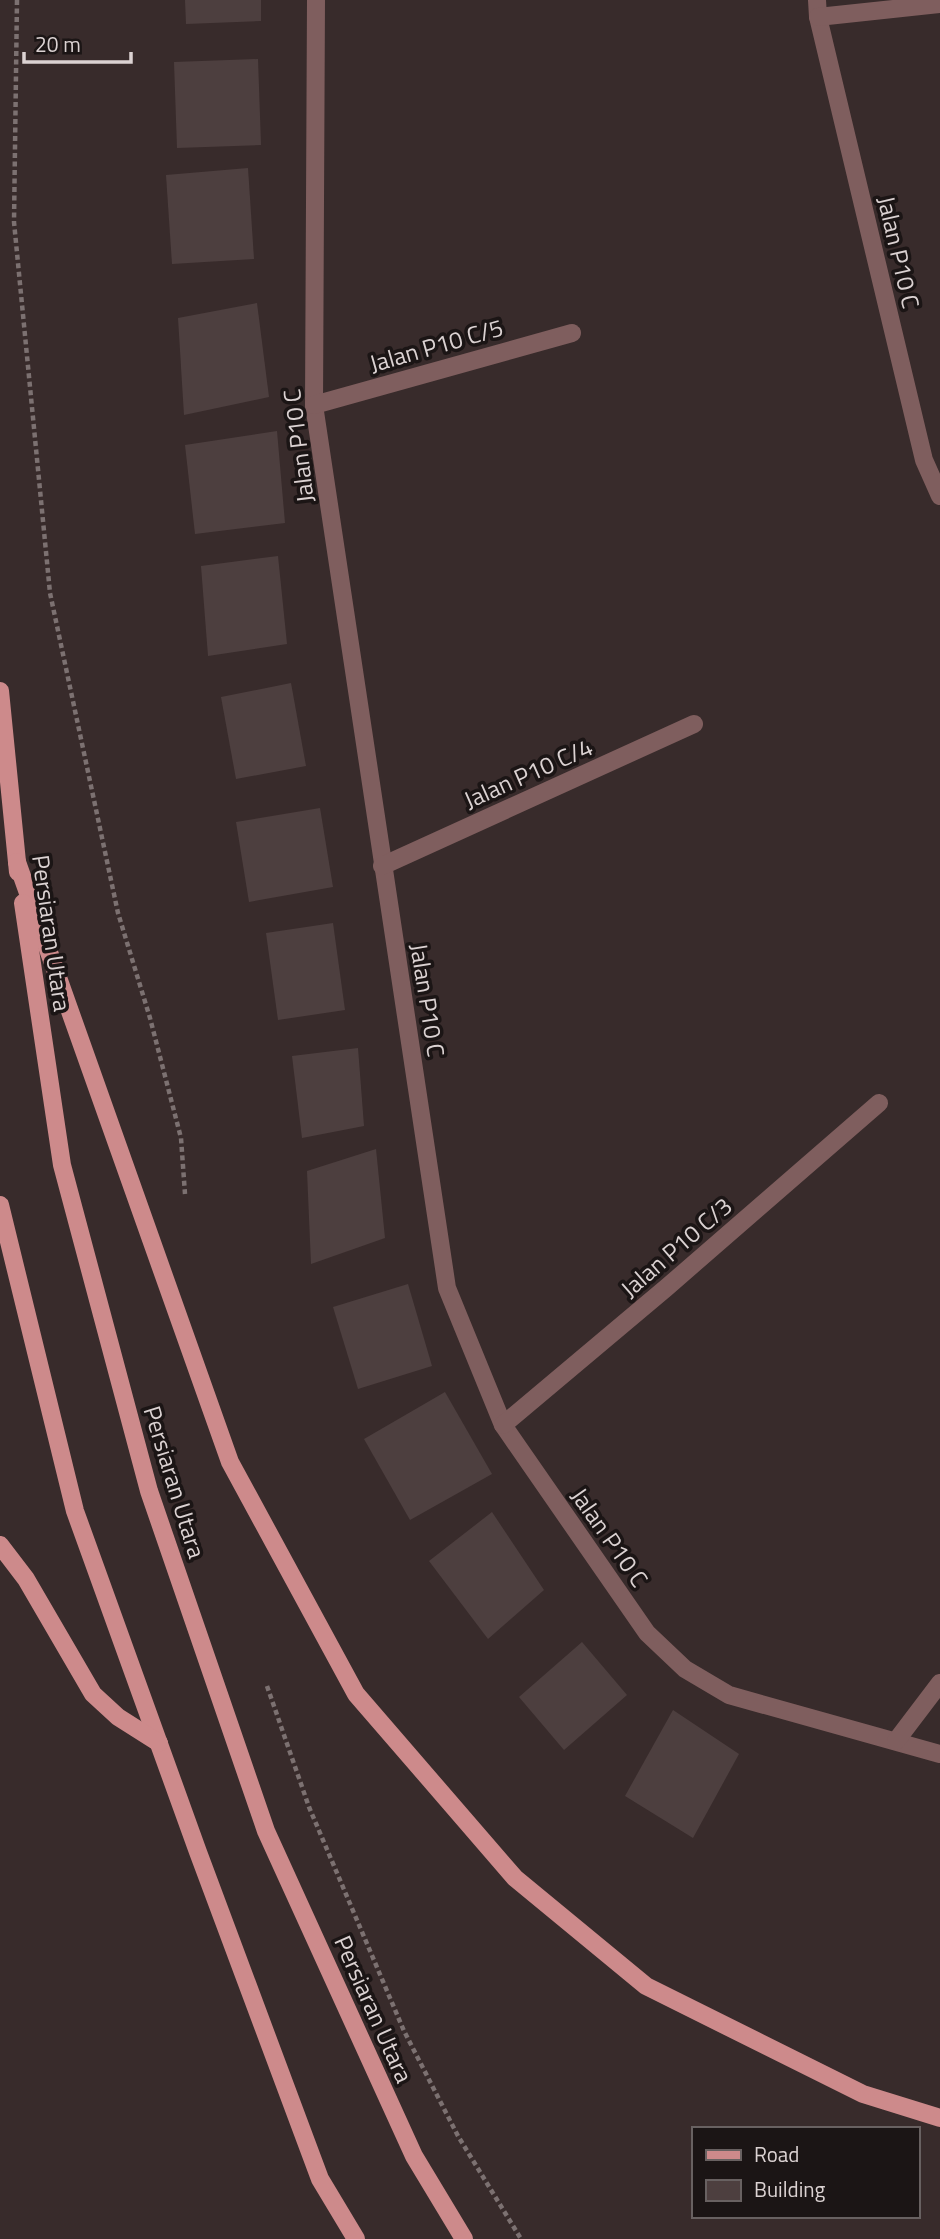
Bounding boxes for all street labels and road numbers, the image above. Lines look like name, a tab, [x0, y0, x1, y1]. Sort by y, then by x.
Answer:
street label: Jalan P10 C	[869, 192, 929, 312]
street label: Jalan P10 C/5	[365, 309, 507, 381]
street label: Jalan P10 C	[273, 387, 323, 505]
street label: Jalan P10 C/4	[458, 729, 598, 817]
street label: Persiaran Utara	[23, 852, 81, 1014]
street label: Jalan P10 C	[401, 941, 455, 1059]
street label: Jalan P10 C/3	[612, 1188, 740, 1306]
street label: Persiaran Utara	[135, 1401, 215, 1563]
street label: Jalan P10 C	[563, 1480, 657, 1594]
street label: Persiaran Utara	[325, 1930, 423, 2088]

